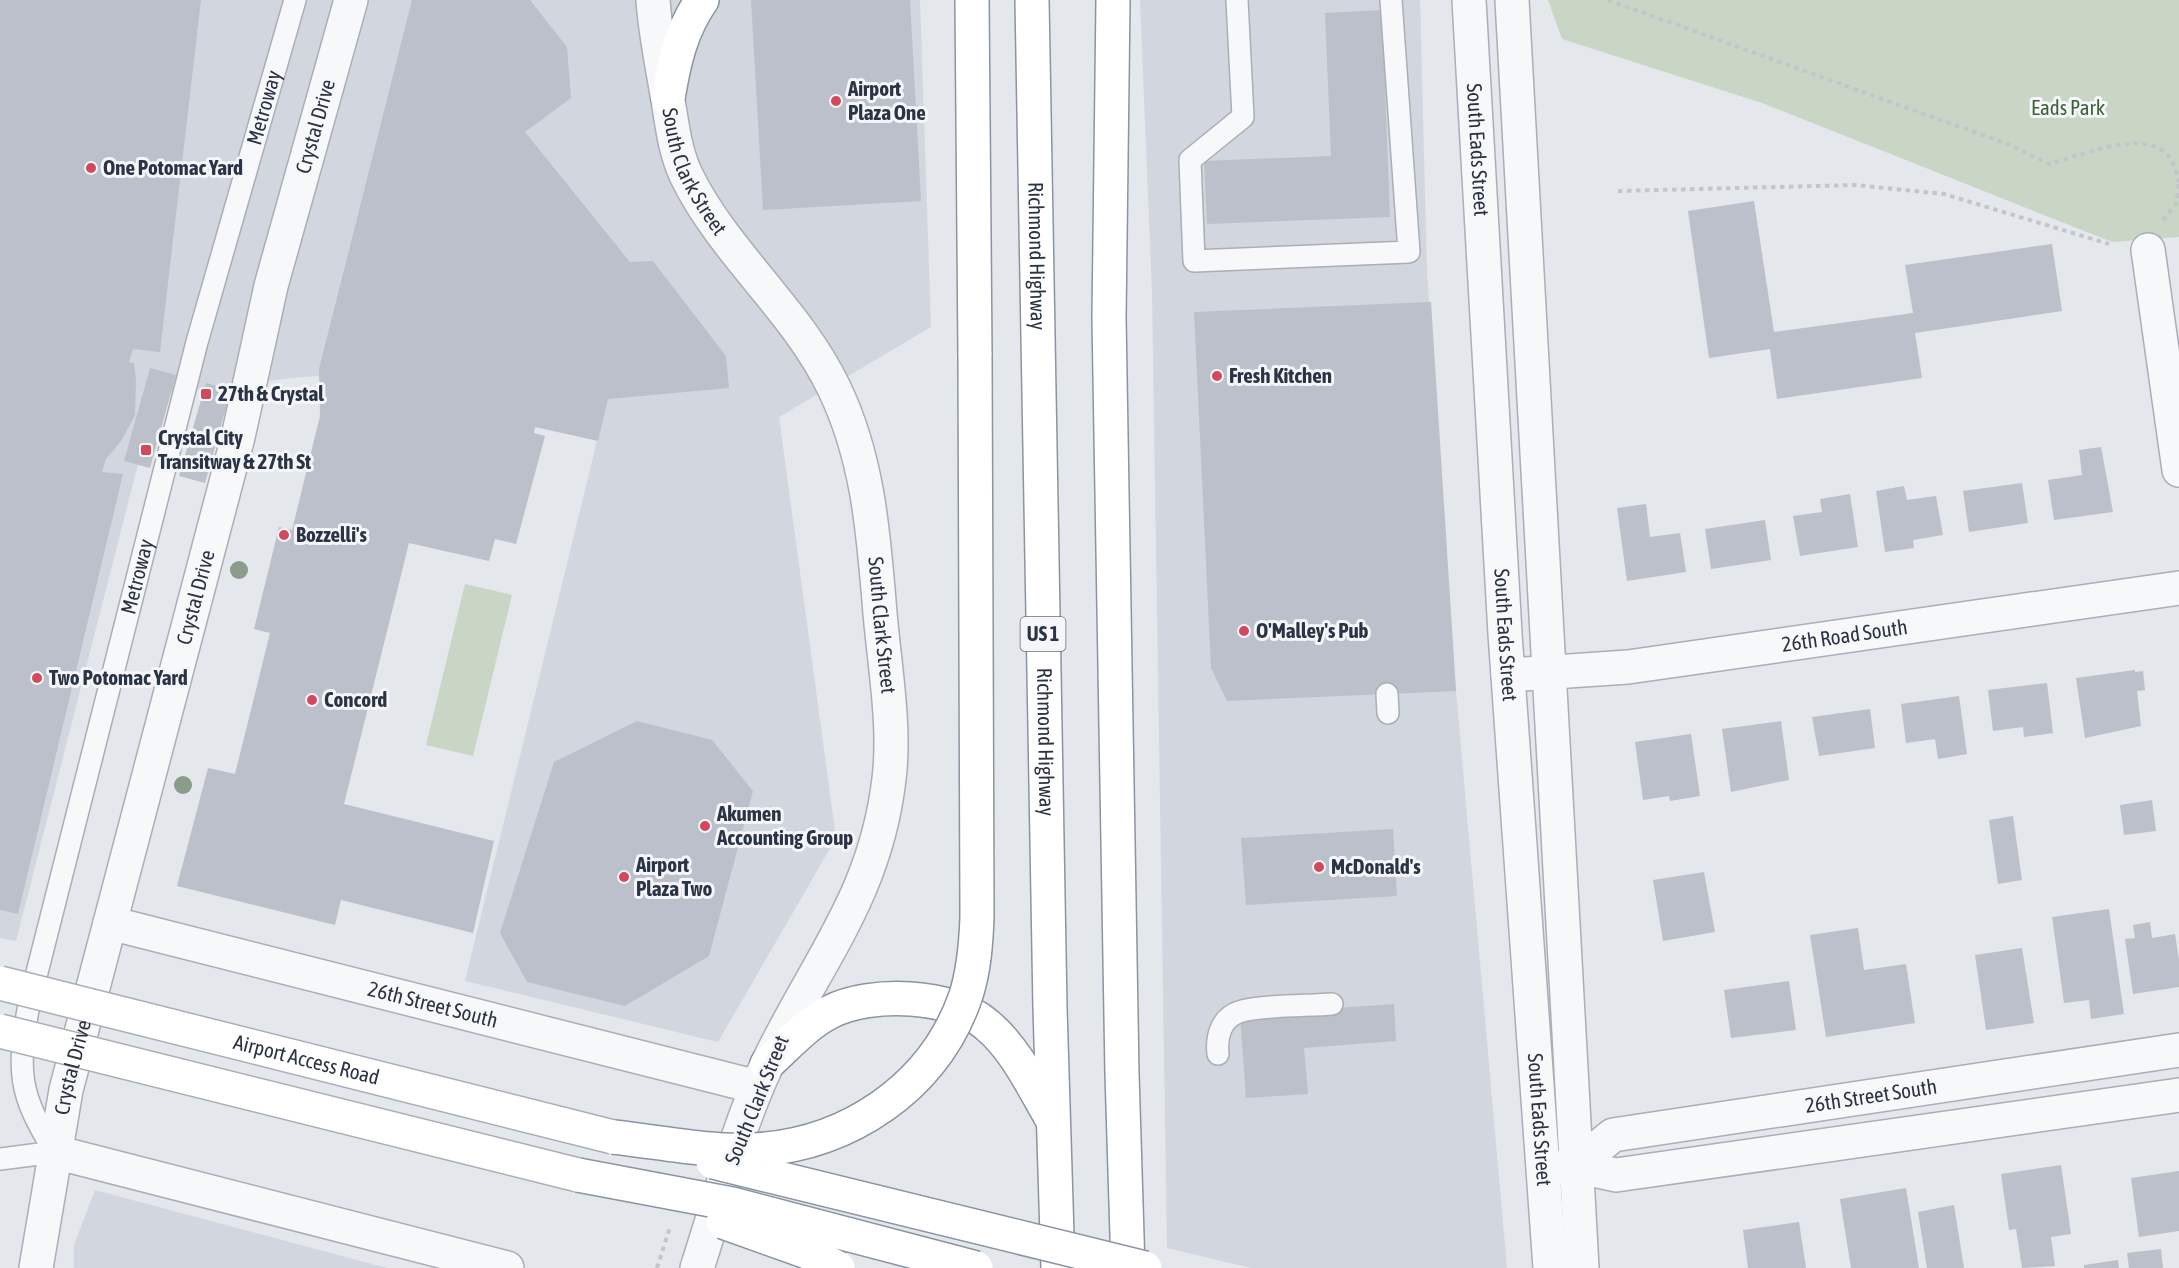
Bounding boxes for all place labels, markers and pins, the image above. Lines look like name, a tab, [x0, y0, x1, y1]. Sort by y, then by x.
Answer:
place label: Airport Plaza One	[847, 76, 926, 124]
marker: Airport Plaza One	[829, 94, 843, 108]
place label: One Potomac Yard	[103, 155, 243, 179]
marker: One Potomac Yard	[84, 161, 98, 175]
place label: Fresh Kitchen	[1229, 363, 1332, 387]
marker: Fresh Kitchen	[1210, 369, 1224, 383]
place label: 27th & Crystal	[218, 381, 324, 405]
marker: 27th & Crystal	[199, 387, 213, 401]
place label: Crystal City Transitway & 27th St	[158, 425, 311, 473]
marker: Crystal City Transitway & 27th St	[139, 443, 153, 457]
place label: Bozzelli's	[296, 522, 367, 546]
marker: Bozzelli's	[277, 528, 291, 542]
place label: O'Malley's Pub	[1256, 618, 1369, 642]
marker: O'Malley's Pub	[1237, 624, 1251, 638]
place label: Two Potomac Yard	[49, 665, 188, 689]
marker: Two Potomac Yard	[30, 671, 44, 685]
place label: Concord	[324, 687, 387, 711]
marker: Concord	[305, 693, 319, 707]
place label: Akumen Accounting Group	[716, 801, 853, 849]
marker: Akumen Accounting Group	[698, 819, 712, 833]
place label: Airport Plaza Two	[635, 852, 713, 900]
place label: McDonald's	[1331, 854, 1421, 878]
marker: McDonald's	[1312, 860, 1326, 874]
marker: Airport Plaza Two	[617, 870, 631, 884]

